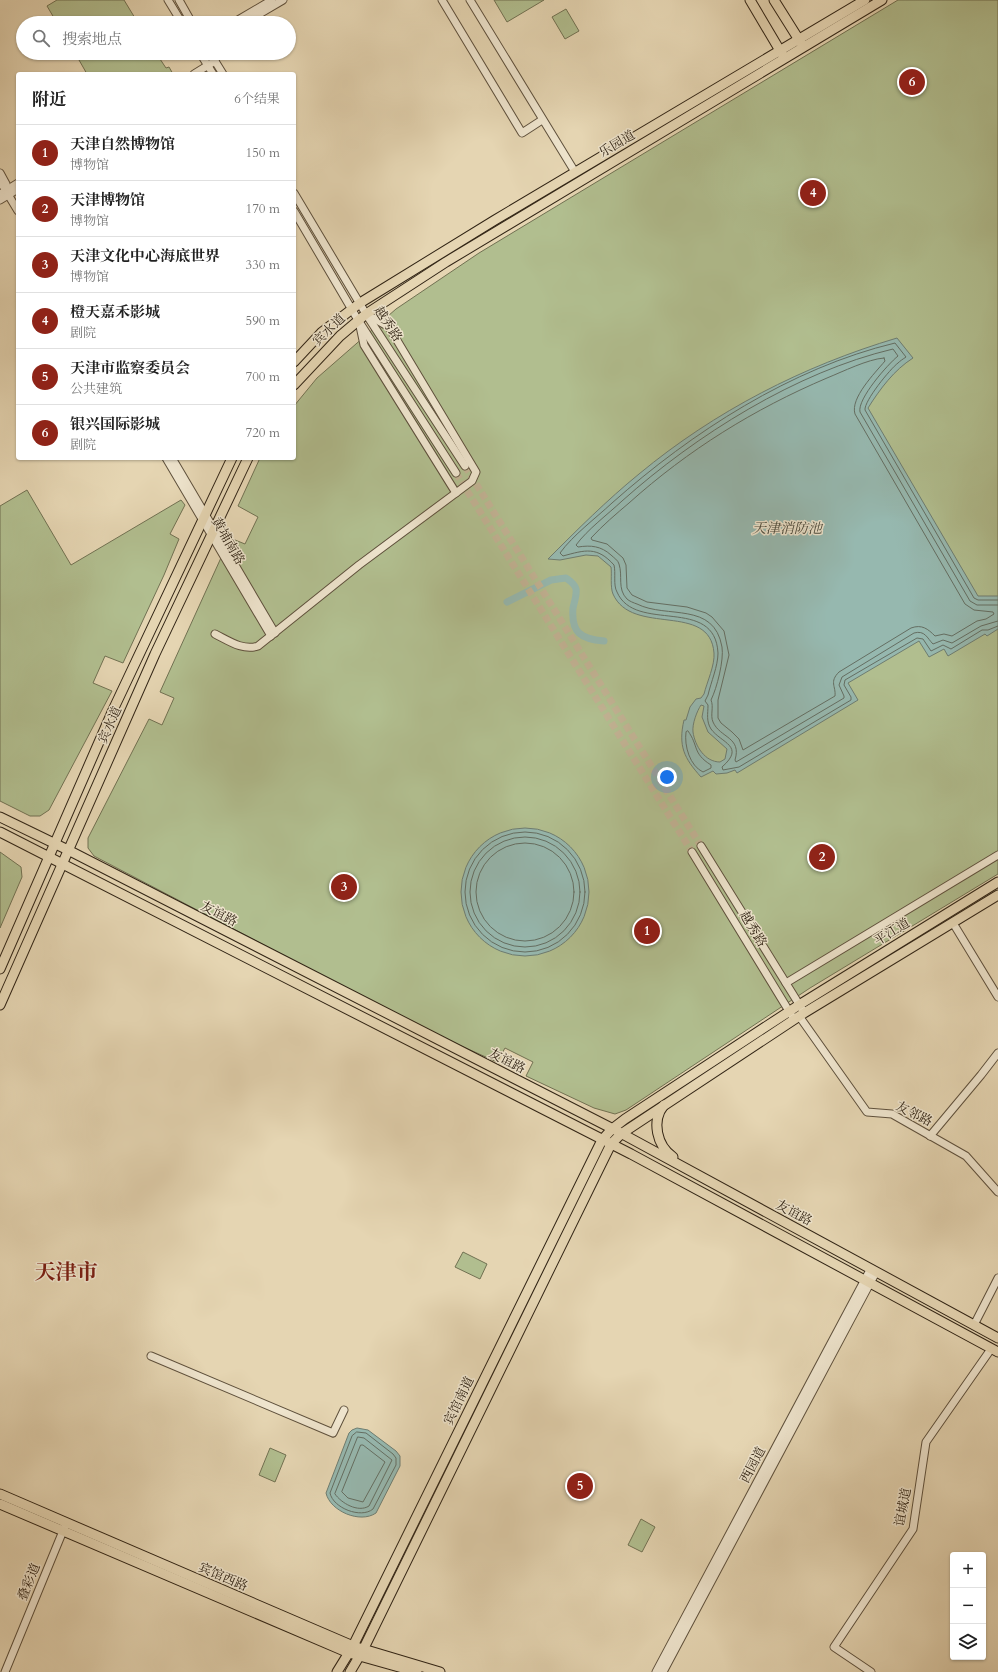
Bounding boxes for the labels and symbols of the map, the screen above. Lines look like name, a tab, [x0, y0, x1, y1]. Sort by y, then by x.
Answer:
pin: 6	[899, 67, 925, 97]
street label: 乐园道	[596, 126, 638, 162]
pin: 4	[800, 178, 826, 208]
street label: 越秀路	[370, 303, 406, 345]
street label: 宾水道	[309, 310, 349, 350]
street label: 黄埔南路	[207, 514, 249, 568]
water label: 天津消防池	[752, 519, 824, 538]
street label: 宾水道	[94, 704, 126, 746]
your location	[657, 767, 677, 787]
pin: 2	[809, 842, 835, 872]
pin: 3	[331, 872, 357, 902]
street label: 友谊路	[198, 897, 240, 931]
street label: 越秀路	[735, 908, 771, 950]
street label: 平江道	[871, 914, 913, 950]
pin: 1	[634, 916, 660, 946]
street label: 友谊路	[486, 1044, 528, 1078]
street label: 友邻路	[893, 1097, 935, 1131]
street label: 友谊路	[773, 1196, 815, 1230]
district label: 天津市	[35, 1258, 98, 1287]
street label: 宾馆南道	[440, 1374, 478, 1428]
street label: 西园道	[736, 1444, 770, 1486]
pin: 5	[567, 1471, 593, 1501]
street label: 谊城道	[890, 1486, 916, 1528]
street label: 宾馆西路	[196, 1559, 250, 1595]
street label: 叠彩道	[13, 1561, 45, 1603]

